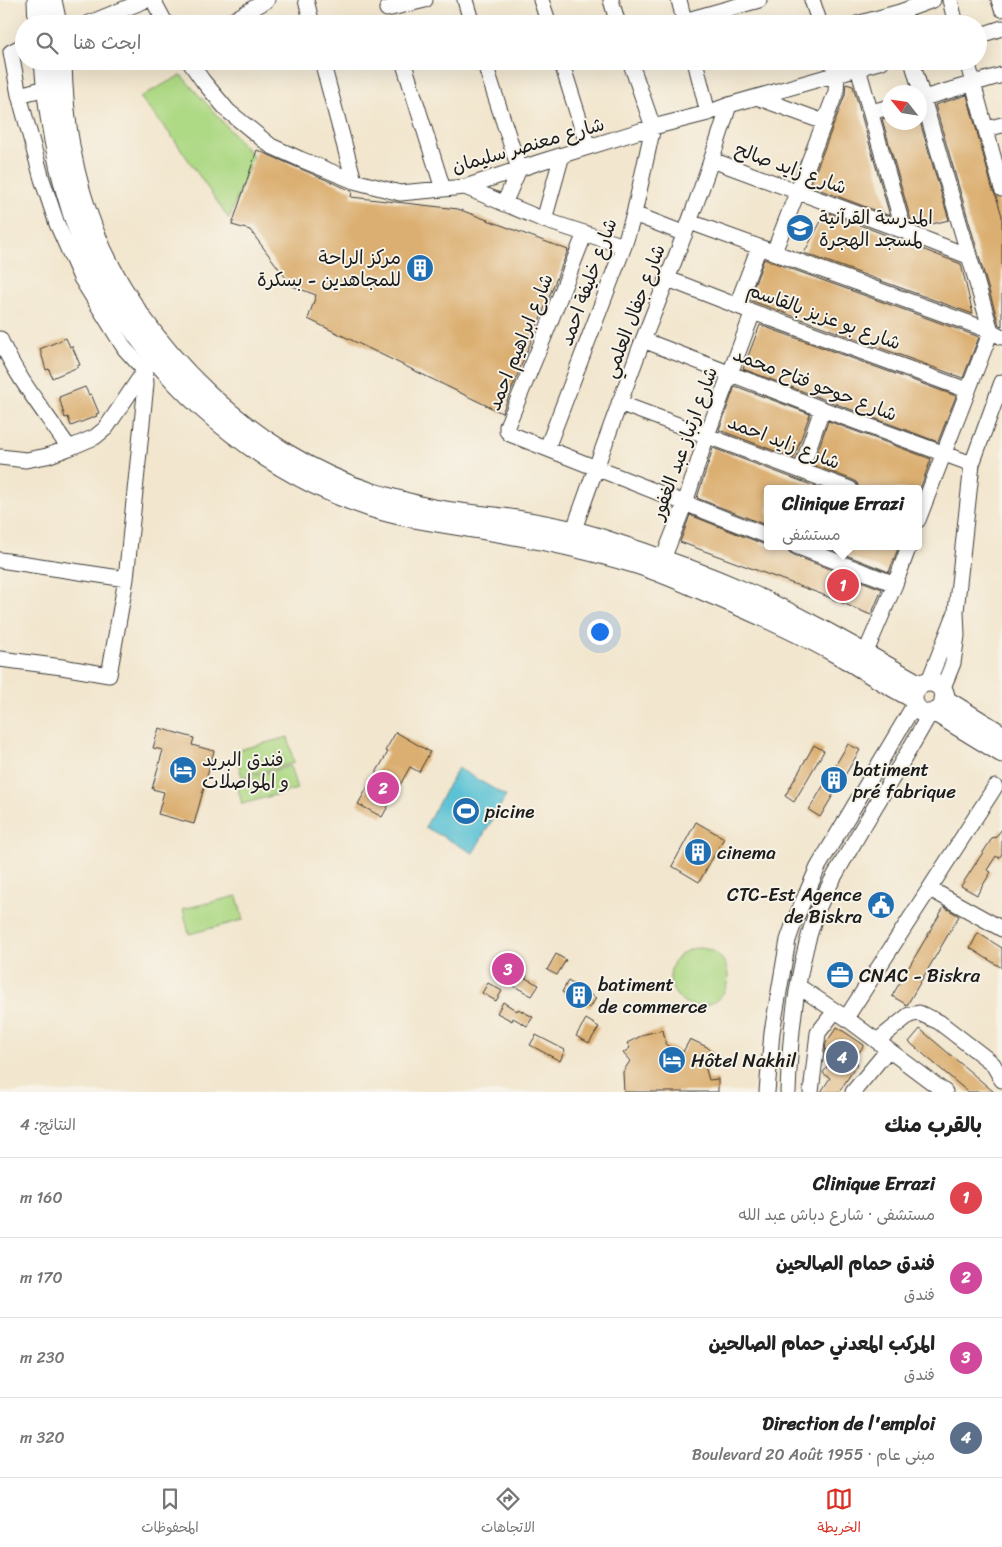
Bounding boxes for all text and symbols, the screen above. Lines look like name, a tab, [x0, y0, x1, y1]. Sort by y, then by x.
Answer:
search box	[15, 15, 987, 70]
text: ابحث هنا	[73, 26, 141, 59]
icon: search	[33, 29, 61, 57]
north arrow	[882, 85, 927, 130]
street label: شارع معنصر سليمان	[448, 107, 608, 183]
street label: شارع زايد صالح	[730, 132, 852, 204]
place label: المدرسة القرآنية لمسجد الهجرة	[819, 201, 933, 256]
street label: شارع خليفة احمد	[550, 213, 626, 351]
school or university icon: المدرسة القرآنية لمسجد الهجرة	[785, 213, 815, 243]
street label: شارع جفال العلمي	[593, 239, 675, 383]
place label: مركز الراحة للمجاهدين - بسكرة	[257, 241, 401, 296]
building icon: مركز الراحة للمجاهدين - بسكرة	[405, 253, 435, 283]
street label: شارع ابراهيم احمد	[477, 268, 563, 416]
street label: شارع بو عزيز بالقاسم	[742, 273, 906, 359]
street label: شارع حوحو فتاح محمد	[728, 337, 902, 431]
street label: شارع ارتباز عبد الغفور	[640, 362, 727, 526]
street label: شارع زايد احمد	[723, 405, 845, 479]
popup	[764, 485, 922, 550]
text: Clinique Errazi	[782, 487, 904, 520]
text: مستشفى	[782, 520, 840, 549]
pin: 1	[827, 566, 859, 604]
your location	[587, 619, 613, 645]
place label: فندق البريد و المواصلات	[202, 743, 289, 798]
place label: batiment pré fabrique	[852, 753, 956, 808]
hotel icon: فندق البريد و المواصلات	[168, 755, 198, 785]
building icon: batiment pré fabrique	[819, 765, 849, 795]
pin: 2	[367, 769, 399, 807]
place label: picine	[484, 795, 534, 828]
sports icon: picine	[451, 796, 481, 826]
place label: cinema	[717, 836, 776, 869]
building icon: cinema	[683, 837, 713, 867]
place label: CTC-Est Agence de Biskra	[727, 878, 862, 933]
public building icon: CTC-Est Agence de Biskra	[866, 890, 896, 920]
pin: 3	[492, 950, 524, 988]
place label: CNAC - Biskra	[859, 959, 981, 992]
office icon: CNAC - Biskra	[825, 960, 855, 990]
place label: batiment de commerce	[598, 968, 707, 1023]
building icon: batiment de commerce	[564, 980, 594, 1010]
pin: 4	[826, 1038, 858, 1076]
place label: Hôtel Nakhil	[691, 1044, 797, 1077]
hotel icon: Hôtel Nakhil	[657, 1045, 687, 1075]
text: بالقرب منك	[884, 1106, 982, 1144]
text: النتائج: 4	[20, 1110, 76, 1139]
text: Clinique Errazi	[813, 1167, 935, 1200]
text: 160 m	[20, 1183, 63, 1212]
text: 1	[963, 1183, 969, 1212]
text: مستشفى · شارع دباش عبد الله	[739, 1200, 935, 1229]
text: فندق حمام الصالحين	[776, 1247, 935, 1280]
text: 170 m	[20, 1263, 63, 1292]
text: 2	[961, 1263, 971, 1292]
text: فندق	[904, 1280, 935, 1309]
text: المركب المعدني حمام الصالحين	[709, 1327, 935, 1360]
text: 230 m	[20, 1343, 65, 1372]
text: 3	[962, 1343, 970, 1372]
text: فندق	[904, 1360, 935, 1389]
text: Direction de l'emploi	[762, 1407, 935, 1440]
text: 320 m	[20, 1423, 65, 1452]
text: 4	[961, 1423, 971, 1452]
text: مبنى عام · Boulevard 20 Août 1955	[692, 1440, 935, 1469]
tab: المحفوظات	[141, 1485, 199, 1540]
tab: الاتجاهات	[481, 1485, 535, 1540]
tab: الخريطة	[817, 1485, 861, 1540]

